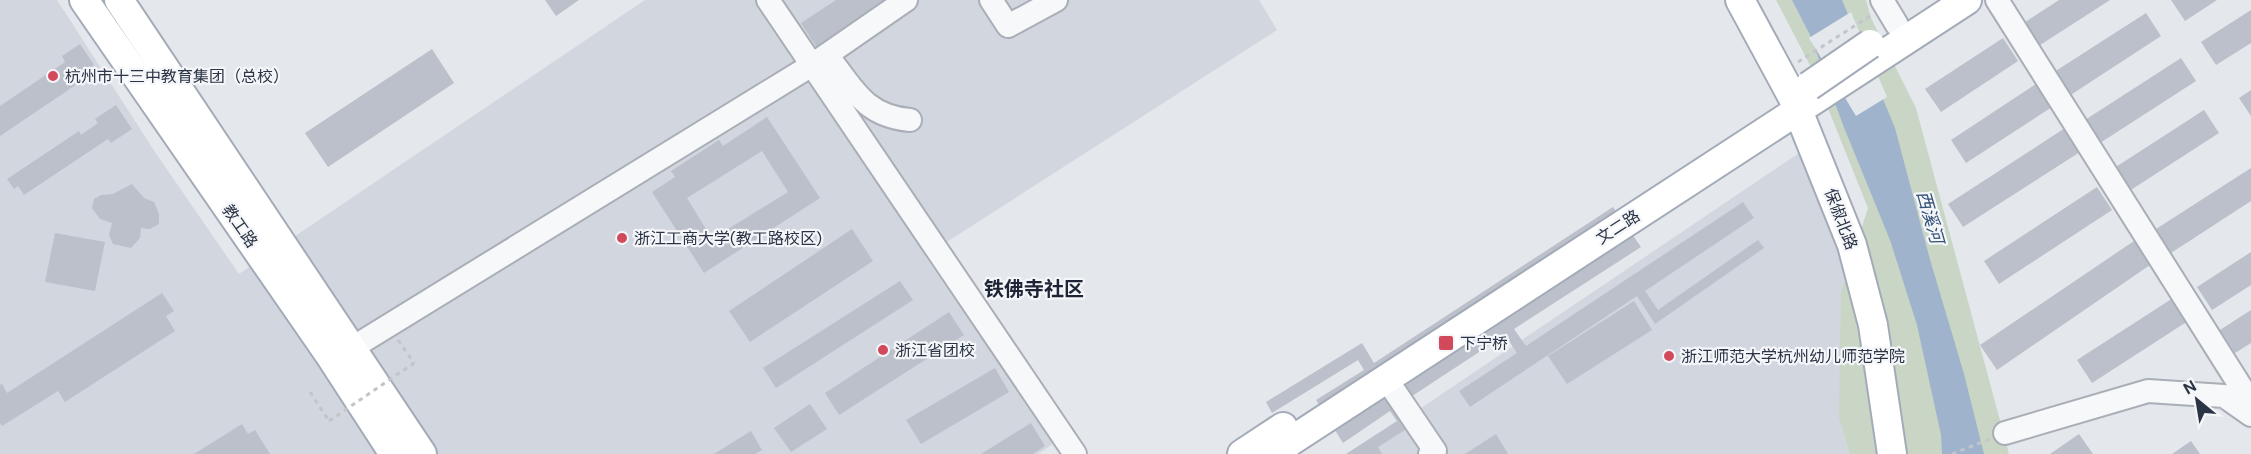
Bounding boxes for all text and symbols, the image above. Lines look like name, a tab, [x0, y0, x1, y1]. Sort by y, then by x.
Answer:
place label: 杭州市十三中教育集团（总校）	[65, 66, 289, 87]
marker: 杭州市十三中教育集团（总校）	[46, 69, 60, 83]
street label: 保俶北路	[1820, 185, 1862, 253]
water label: 西溪河	[1911, 188, 1950, 249]
street label: 教工路	[218, 200, 262, 252]
street label: 文二路	[1592, 205, 1644, 249]
place label: 浙江工商大学(教工路校区)	[634, 228, 822, 249]
marker: 浙江工商大学(教工路校区)	[615, 231, 629, 245]
district label: 铁佛寺社区	[984, 276, 1084, 302]
place label: 下宁桥	[1460, 333, 1508, 354]
marker: 下宁桥	[1437, 334, 1455, 352]
place label: 浙江省团校	[895, 340, 975, 361]
marker: 浙江省团校	[876, 343, 890, 357]
place label: 浙江师范大学杭州幼儿师范学院	[1681, 346, 1905, 367]
marker: 浙江师范大学杭州幼儿师范学院	[1662, 349, 1676, 363]
north arrow	[2167, 370, 2227, 430]
text: N	[2179, 375, 2200, 399]

